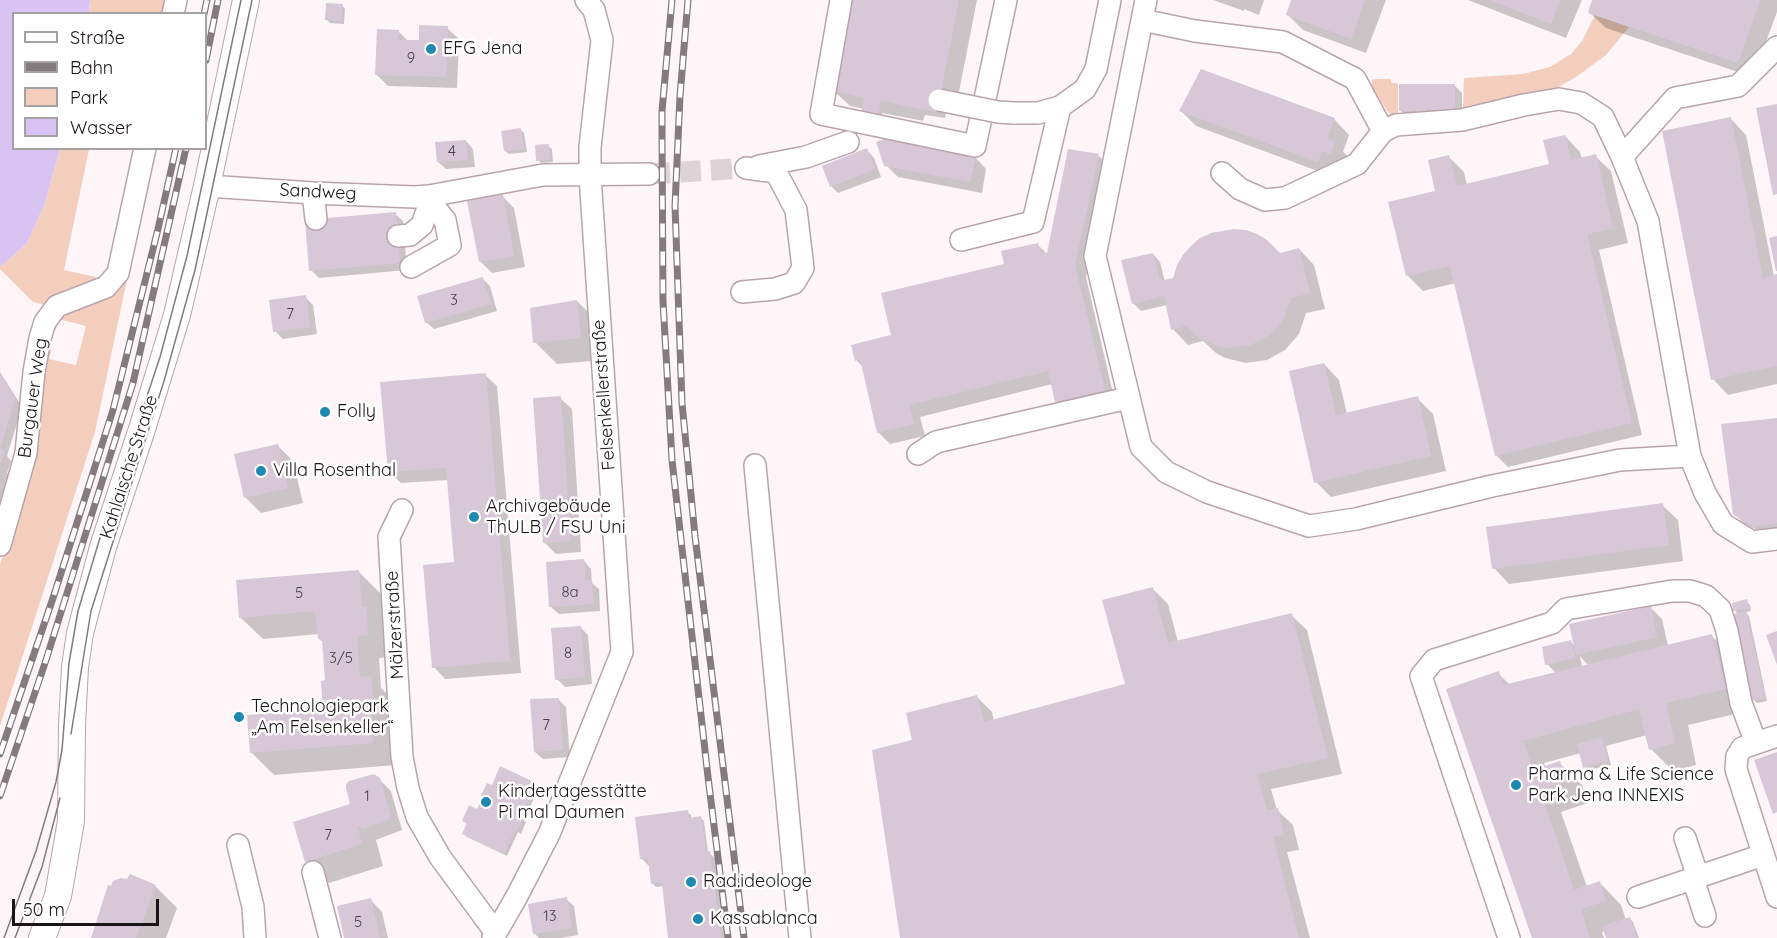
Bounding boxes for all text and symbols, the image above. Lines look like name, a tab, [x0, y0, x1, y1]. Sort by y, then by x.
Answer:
legend	[12, 12, 207, 150]
text: Straße	[70, 26, 125, 49]
place label: EFG Jena	[443, 38, 522, 60]
marker: EFG Jena	[424, 42, 438, 56]
house number: 9	[407, 49, 415, 67]
text: Bahn	[70, 56, 113, 79]
text: Park	[70, 86, 108, 109]
text: Wasser	[70, 116, 132, 139]
house number: 4	[448, 142, 456, 160]
street label: Sandweg	[279, 179, 357, 205]
house number: 3	[450, 291, 458, 309]
house number: 7	[286, 305, 294, 323]
street label: Felsenkellerstraße	[588, 319, 620, 471]
street label: Burgauer Weg	[14, 336, 52, 460]
street label: Kahlaische Straße	[96, 392, 162, 542]
place label: Folly	[337, 401, 376, 423]
marker: Folly	[318, 405, 332, 419]
place label: Villa Rosenthal	[273, 460, 396, 482]
marker: Villa Rosenthal	[254, 464, 268, 478]
place label: Archivgebäude ThULB / FSU Uni	[486, 496, 625, 538]
marker: Archivgebäude ThULB / FSU Uni	[467, 510, 481, 524]
street label: Mälzerstraße	[381, 570, 409, 680]
house number: 8a	[561, 583, 579, 601]
house number: 5	[295, 584, 303, 602]
house number: 8	[564, 644, 572, 662]
house number: 3/5	[329, 649, 353, 667]
place label: Technologiepark „Am Felsenkeller“	[251, 696, 394, 738]
marker: Technologiepark „Am Felsenkeller“	[232, 710, 246, 724]
house number: 7	[542, 716, 550, 734]
place label: Pharma & Life Science Park Jena INNEXIS	[1528, 764, 1714, 806]
marker: Pharma & Life Science Park Jena INNEXIS	[1509, 778, 1523, 792]
place label: Kindertagesstätte Pi mal Daumen	[498, 781, 647, 824]
house number: 1	[364, 787, 370, 805]
marker: Kindertagesstätte Pi mal Daumen	[479, 795, 493, 809]
house number: 7	[324, 826, 332, 844]
place label: Rad.ideologe	[703, 871, 812, 893]
marker: Rad.ideologe	[684, 875, 698, 889]
scale bar	[15, 887, 162, 925]
text: 50 m	[23, 898, 65, 921]
house number: 13	[543, 907, 557, 925]
place label: Kassablanca	[710, 908, 818, 930]
marker: Kassablanca	[691, 912, 705, 926]
house number: 5	[354, 913, 362, 931]

